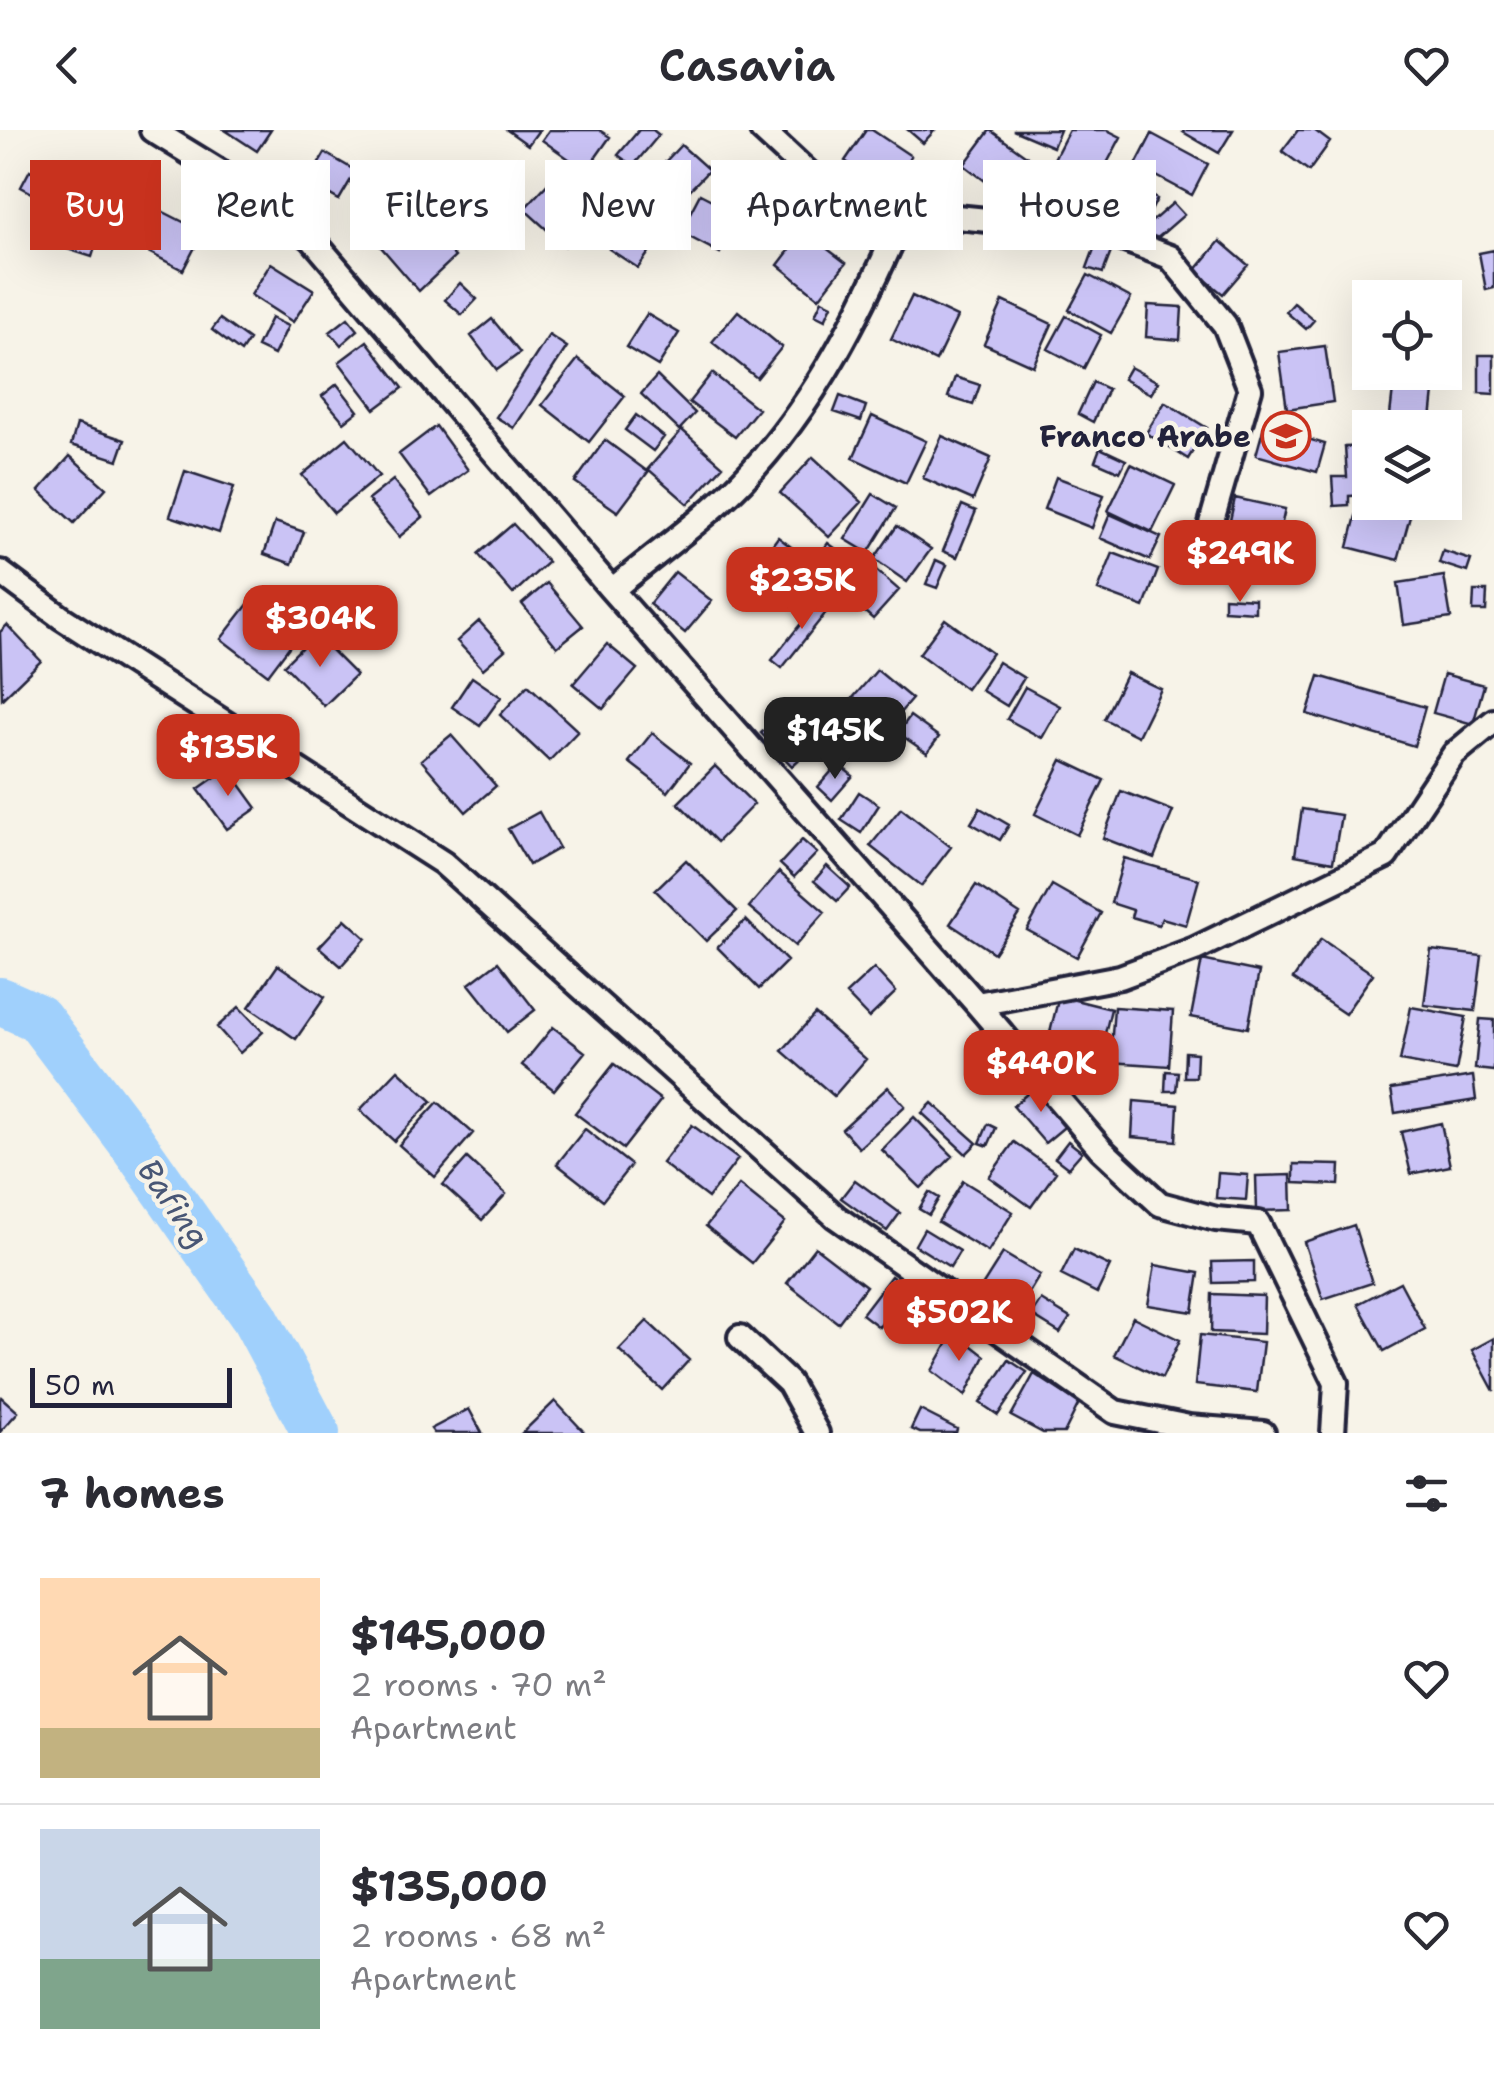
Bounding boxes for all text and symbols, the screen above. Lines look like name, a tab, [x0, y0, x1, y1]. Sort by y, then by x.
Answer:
text: Casavia	[659, 35, 835, 95]
icon: back	[40, 38, 95, 93]
icon: heart	[1399, 38, 1454, 93]
chip: Buy	[30, 160, 161, 250]
chip: Rent	[181, 160, 330, 250]
chip: Filters	[350, 160, 525, 250]
chip: New	[545, 160, 691, 250]
chip: Apartment	[711, 160, 963, 250]
chip: House	[983, 160, 1156, 250]
map controls	[1352, 280, 1462, 520]
button: locate	[1352, 280, 1462, 390]
school or university icon: Franco Arabe	[1260, 410, 1312, 462]
button: layers	[1352, 410, 1462, 520]
place label: Franco Arabe	[1039, 416, 1251, 457]
pin: $249K	[1170, 520, 1310, 605]
text: $249K	[1186, 531, 1294, 574]
pin: $235K	[732, 547, 872, 632]
text: $235K	[748, 558, 856, 601]
pin: $304K	[250, 585, 390, 670]
text: $304K	[265, 596, 375, 639]
pin: $145K	[765, 697, 905, 782]
text: $145K	[786, 708, 884, 751]
pin: $135K	[158, 714, 298, 799]
text: $135K	[179, 725, 277, 768]
pin: $440K	[971, 1030, 1111, 1115]
text: $440K	[986, 1041, 1096, 1084]
water label: Bafing	[128, 1150, 220, 1256]
pin: $502K	[889, 1279, 1029, 1364]
text: $502K	[905, 1290, 1013, 1333]
scale bar	[30, 1363, 232, 1408]
text: 50 m	[45, 1366, 115, 1404]
text: 7 homes	[40, 1465, 225, 1521]
icon: filters	[1399, 1466, 1454, 1521]
text: $145,000	[350, 1607, 547, 1663]
icon: home	[120, 1618, 240, 1738]
icon: heart	[1399, 1651, 1454, 1706]
text: 2 rooms · 70 m²	[350, 1663, 607, 1706]
text: Apartment	[350, 1706, 517, 1749]
text: $135,000	[350, 1858, 548, 1914]
icon: home	[120, 1869, 240, 1989]
icon: heart	[1399, 1902, 1454, 1957]
text: 2 rooms · 68 m²	[350, 1914, 606, 1957]
text: Apartment	[350, 1957, 517, 2000]

